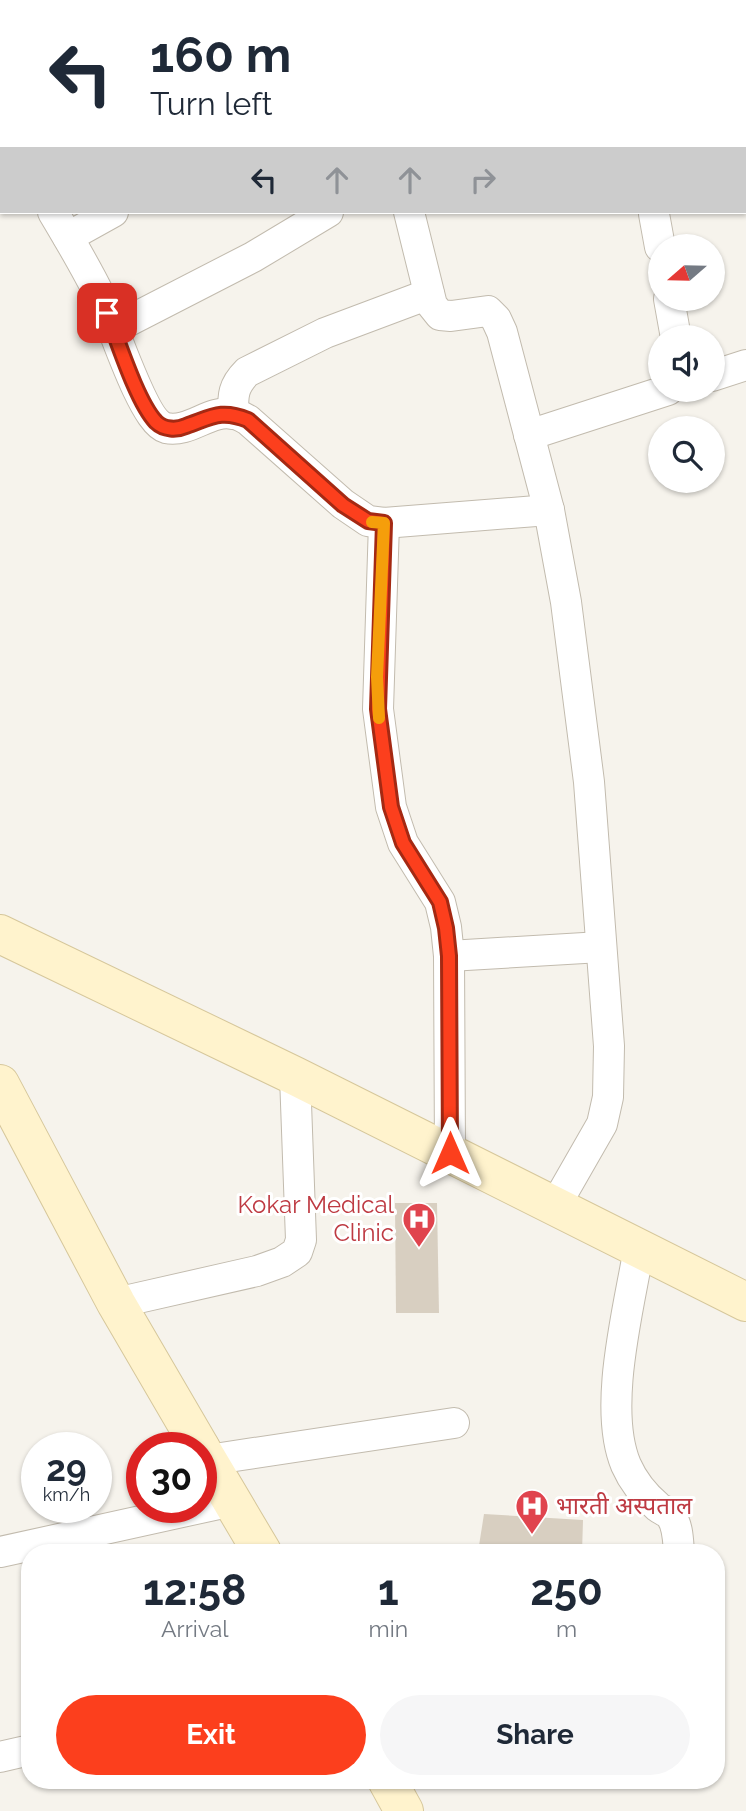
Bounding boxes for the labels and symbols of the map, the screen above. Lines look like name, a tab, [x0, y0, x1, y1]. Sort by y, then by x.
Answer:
north arrow	[648, 234, 724, 312]
pin	[77, 283, 137, 343]
position arrow	[413, 1116, 487, 1190]
place label: Kokar Medical Clinic	[237, 1190, 394, 1247]
hospital icon: Kokar Medical Clinic	[400, 1200, 438, 1249]
speed limit sign: 30	[126, 1432, 217, 1523]
hospital icon: भारती अस्पताल	[513, 1487, 551, 1536]
place label: भारती अस्पताल	[556, 1491, 693, 1520]

